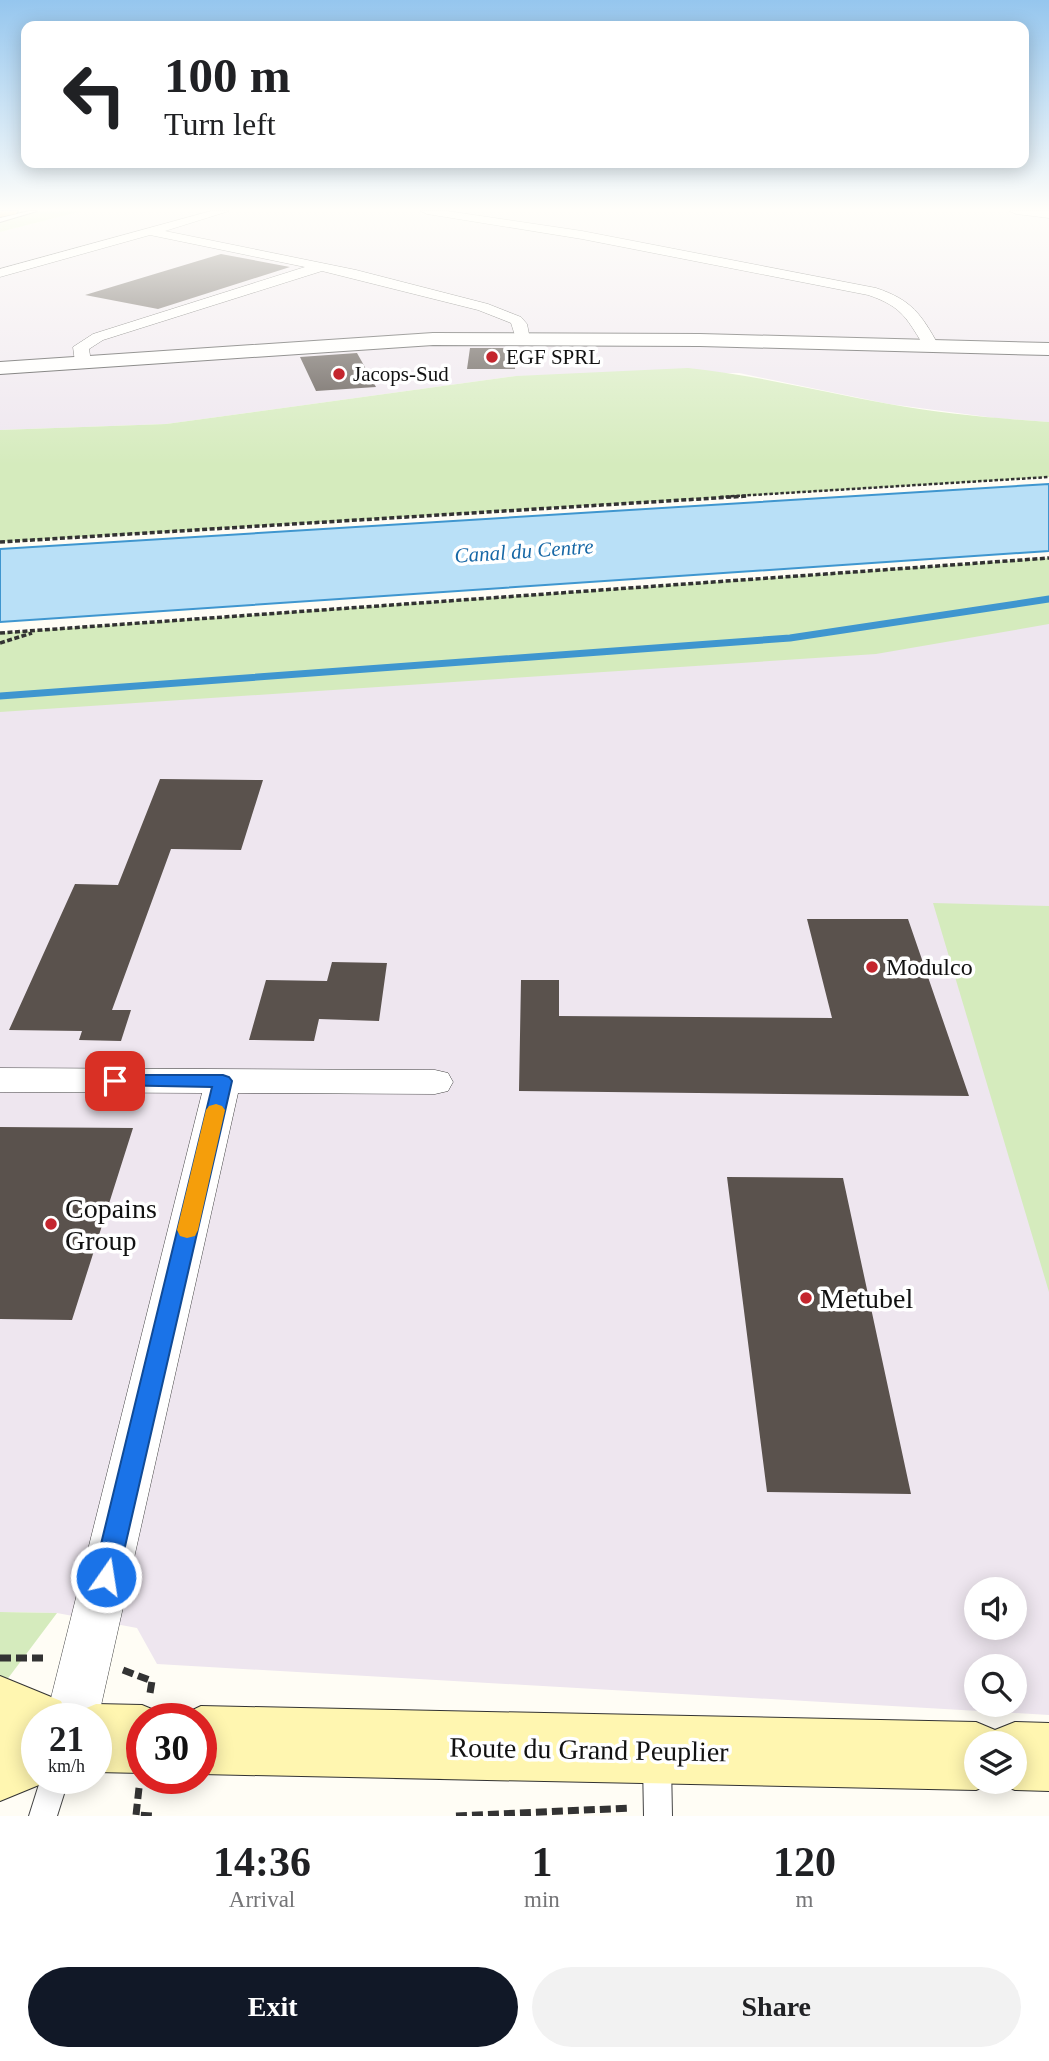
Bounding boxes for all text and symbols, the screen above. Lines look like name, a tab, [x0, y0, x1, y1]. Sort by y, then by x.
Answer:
text: 100 m	[164, 48, 291, 103]
icon: left	[49, 49, 140, 140]
text: Turn left	[164, 106, 276, 142]
place label: EGF SPRL	[506, 345, 601, 369]
marker: EGF SPRL	[484, 349, 500, 365]
place label: Jacops-Sud	[353, 362, 449, 386]
marker: Jacops-Sud	[331, 366, 347, 382]
water label: Canal du Centre	[454, 534, 594, 568]
place label: Modulco	[886, 954, 973, 980]
marker: Modulco	[864, 959, 880, 975]
pin	[85, 1051, 145, 1111]
icon: arrive	[96, 1062, 134, 1100]
place label: Copains Group	[65, 1193, 157, 1256]
marker: Copains Group	[43, 1216, 59, 1232]
place label: Metubel	[820, 1283, 914, 1314]
marker: Metubel	[798, 1290, 814, 1306]
position arrow	[69, 1540, 143, 1614]
map controls	[964, 1577, 1027, 1794]
button: sound	[964, 1577, 1027, 1640]
button: search	[964, 1654, 1027, 1717]
speed limit sign: 30	[126, 1703, 217, 1794]
text: 21	[49, 1720, 84, 1759]
button: layers	[964, 1731, 1027, 1794]
street label: Route du Grand Peuplier	[449, 1732, 729, 1767]
text: km/h	[48, 1756, 85, 1776]
text: 14:36	[213, 1839, 311, 1885]
text: 1	[531, 1839, 552, 1885]
text: 120	[773, 1839, 836, 1885]
text: Arrival	[229, 1887, 295, 1912]
text: min	[524, 1887, 560, 1912]
text: m	[795, 1887, 813, 1912]
button: Exit	[28, 1967, 518, 2047]
button: Share	[532, 1967, 1021, 2047]

